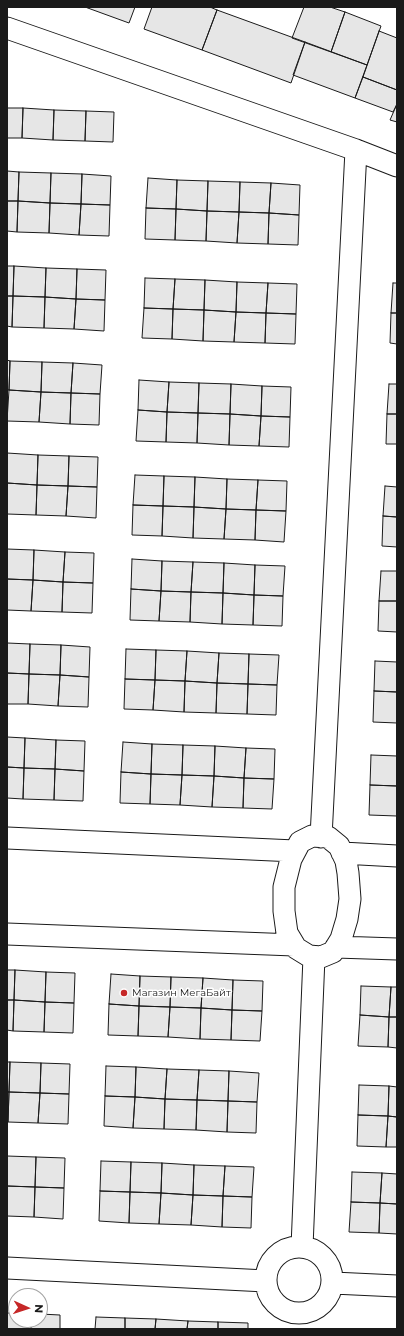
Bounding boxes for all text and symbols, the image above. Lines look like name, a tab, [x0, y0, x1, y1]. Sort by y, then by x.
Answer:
place label: Магазин МегаБайт	[132, 987, 231, 999]
marker: Магазин МегаБайт	[119, 988, 129, 998]
north arrow	[8, 1288, 48, 1328]
text: N	[32, 1304, 46, 1313]

